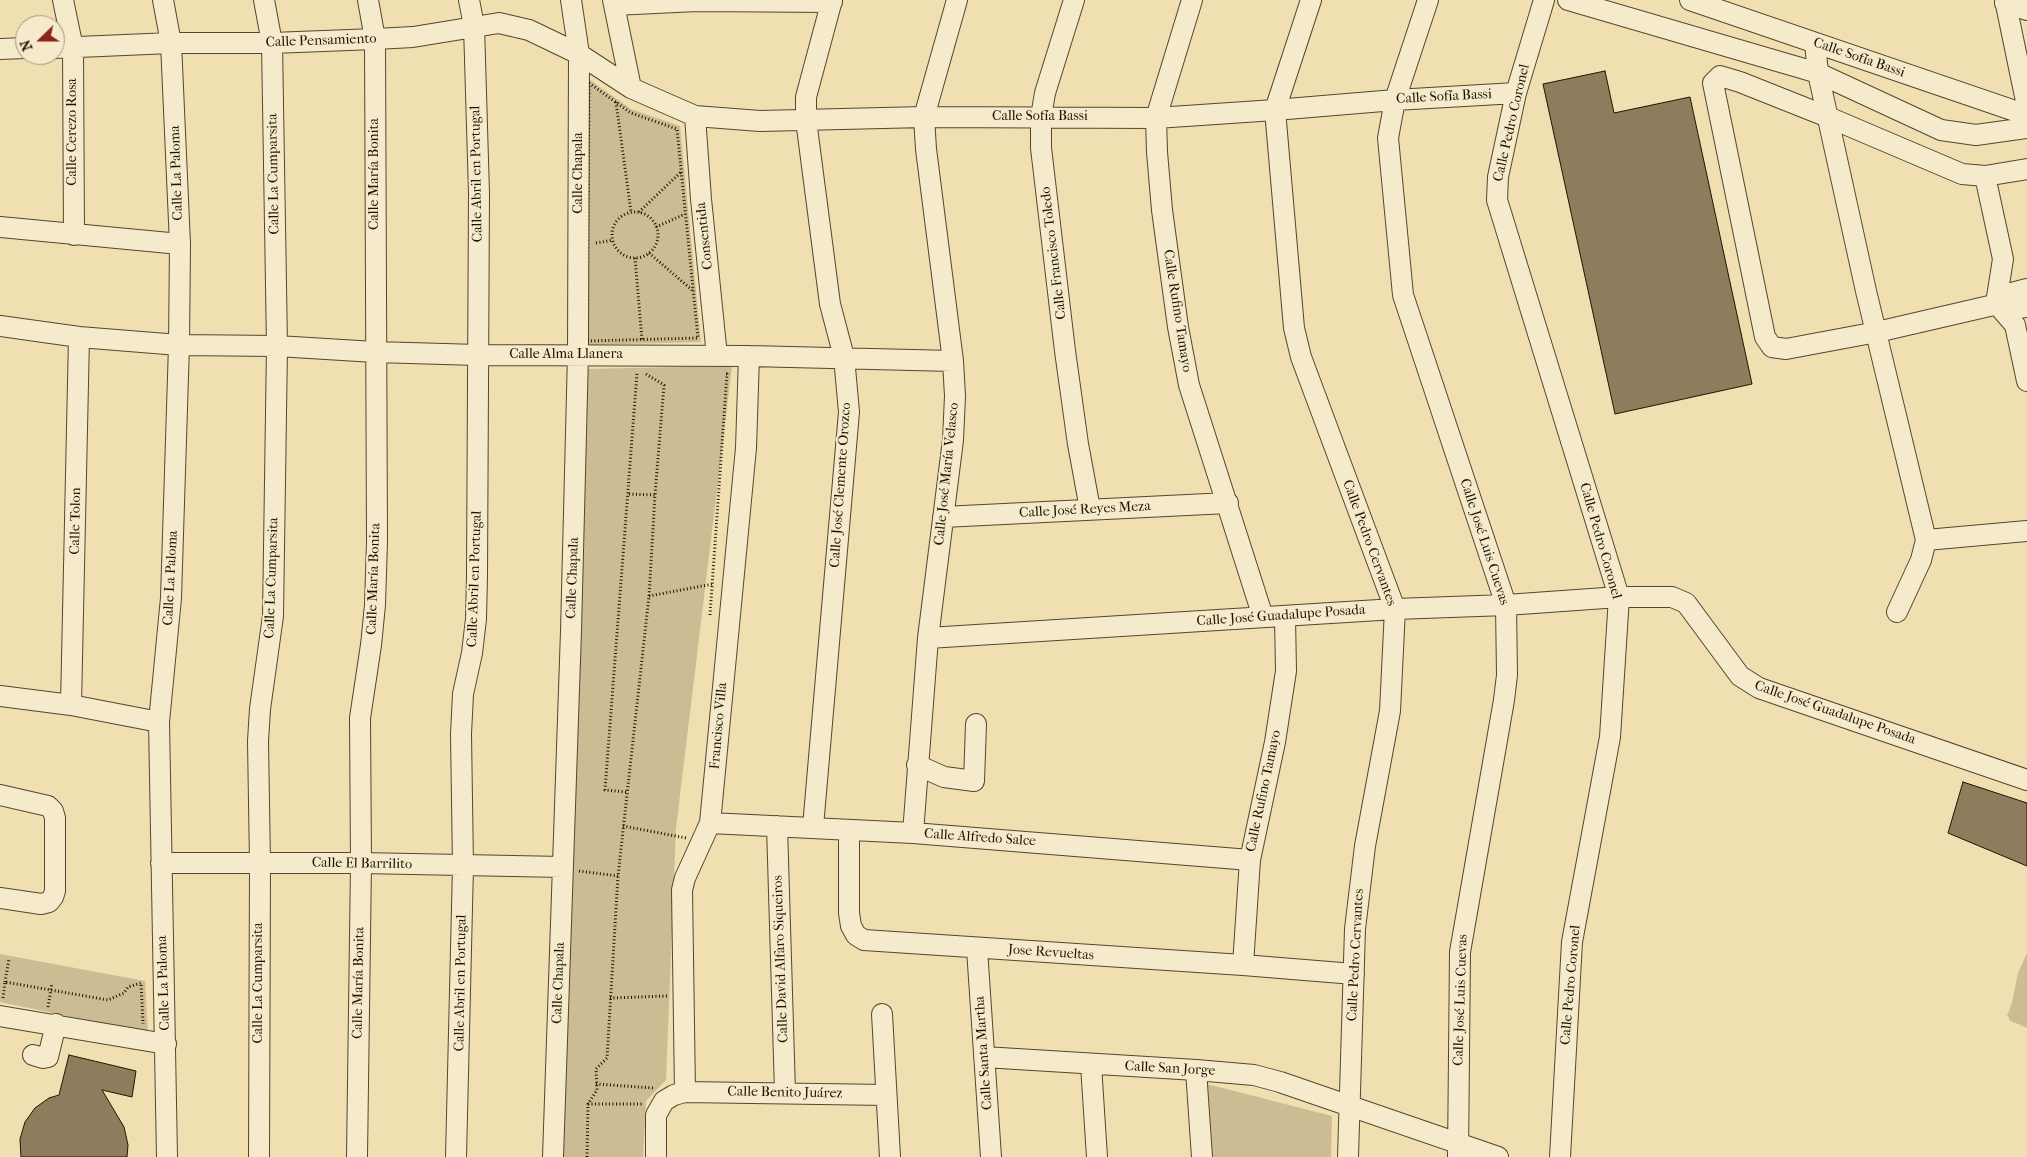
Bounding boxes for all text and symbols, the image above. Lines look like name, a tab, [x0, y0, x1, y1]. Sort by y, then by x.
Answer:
north arrow	[15, 15, 65, 65]
street label: Calle Pensamiento	[265, 31, 377, 51]
street label: Calle Sofía Bassi	[1811, 34, 1907, 82]
text: N	[17, 37, 36, 54]
street label: Calle Pedro Coronel	[1490, 63, 1534, 183]
street label: Calle Cerezo Rosa	[65, 78, 81, 186]
street label: Calle Sofía Bassi	[1396, 86, 1492, 108]
street label: Calle Abril en Portugal	[467, 106, 487, 242]
street label: Calle Sofía Bassi	[992, 109, 1088, 125]
street label: Calle La Cumparsita	[265, 113, 283, 235]
street label: Calle María Bonita	[367, 118, 383, 230]
street label: Calle La Paloma	[167, 125, 187, 221]
street label: Calle Chapala	[571, 132, 587, 214]
street label: Calle Francisco Toledo	[1038, 186, 1070, 320]
street label: Consentida	[693, 201, 717, 271]
street label: Calle Rufino Tamayo	[1159, 248, 1195, 374]
street label: Calle Alma Llanera	[509, 347, 623, 363]
street label: Calle José Clemente Orozco	[827, 402, 855, 568]
street label: Calle José María Velasco	[931, 402, 963, 546]
street label: Calle José Luis Cuevas	[1456, 477, 1512, 607]
street label: Calle Pedro Cervantes	[1338, 478, 1400, 608]
street label: Calle Pedro Coronel	[1575, 481, 1625, 601]
street label: Calle Tolon	[67, 487, 85, 555]
street label: Calle José Reyes Meza	[1019, 498, 1151, 522]
street label: Calle Abril en Portugal	[464, 510, 486, 648]
street label: Calle La Cumparsita	[261, 517, 283, 639]
street label: Calle María Bonita	[364, 523, 384, 635]
street label: Calle La Paloma	[160, 530, 182, 626]
street label: Calle Chapala	[563, 537, 583, 619]
street label: Calle José Guadalupe Posada	[1196, 602, 1366, 630]
street label: Calle José Guadalupe Posada	[1752, 678, 1918, 748]
street label: Francisco Villa	[707, 682, 731, 770]
street label: Calle Rufino Tamayo	[1243, 729, 1285, 853]
street label: Calle Alfredo Salce	[923, 826, 1037, 850]
street label: Calle El Barrilito	[312, 855, 412, 873]
street label: Calle David Alfaro Siqueiros	[770, 875, 792, 1043]
street label: Calle Pedro Cervantes	[1344, 888, 1368, 1022]
street label: Calle Abril en Portugal	[451, 915, 471, 1051]
street label: Calle La Cumparsita	[251, 922, 267, 1044]
street label: Calle Pedro Coronel	[1557, 924, 1585, 1046]
street label: Calle María Bonita	[350, 927, 368, 1039]
street label: Calle José Luis Cuevas	[1450, 934, 1472, 1066]
street label: Calle La Paloma	[154, 935, 174, 1031]
street label: Calle Chapala	[549, 942, 569, 1024]
street label: Jose Revueltas	[1007, 942, 1095, 964]
street label: Calle Santa Martha	[972, 995, 996, 1111]
street label: Calle San Jorge	[1124, 1058, 1216, 1080]
street label: Calle Benito Juárez	[727, 1084, 843, 1102]

